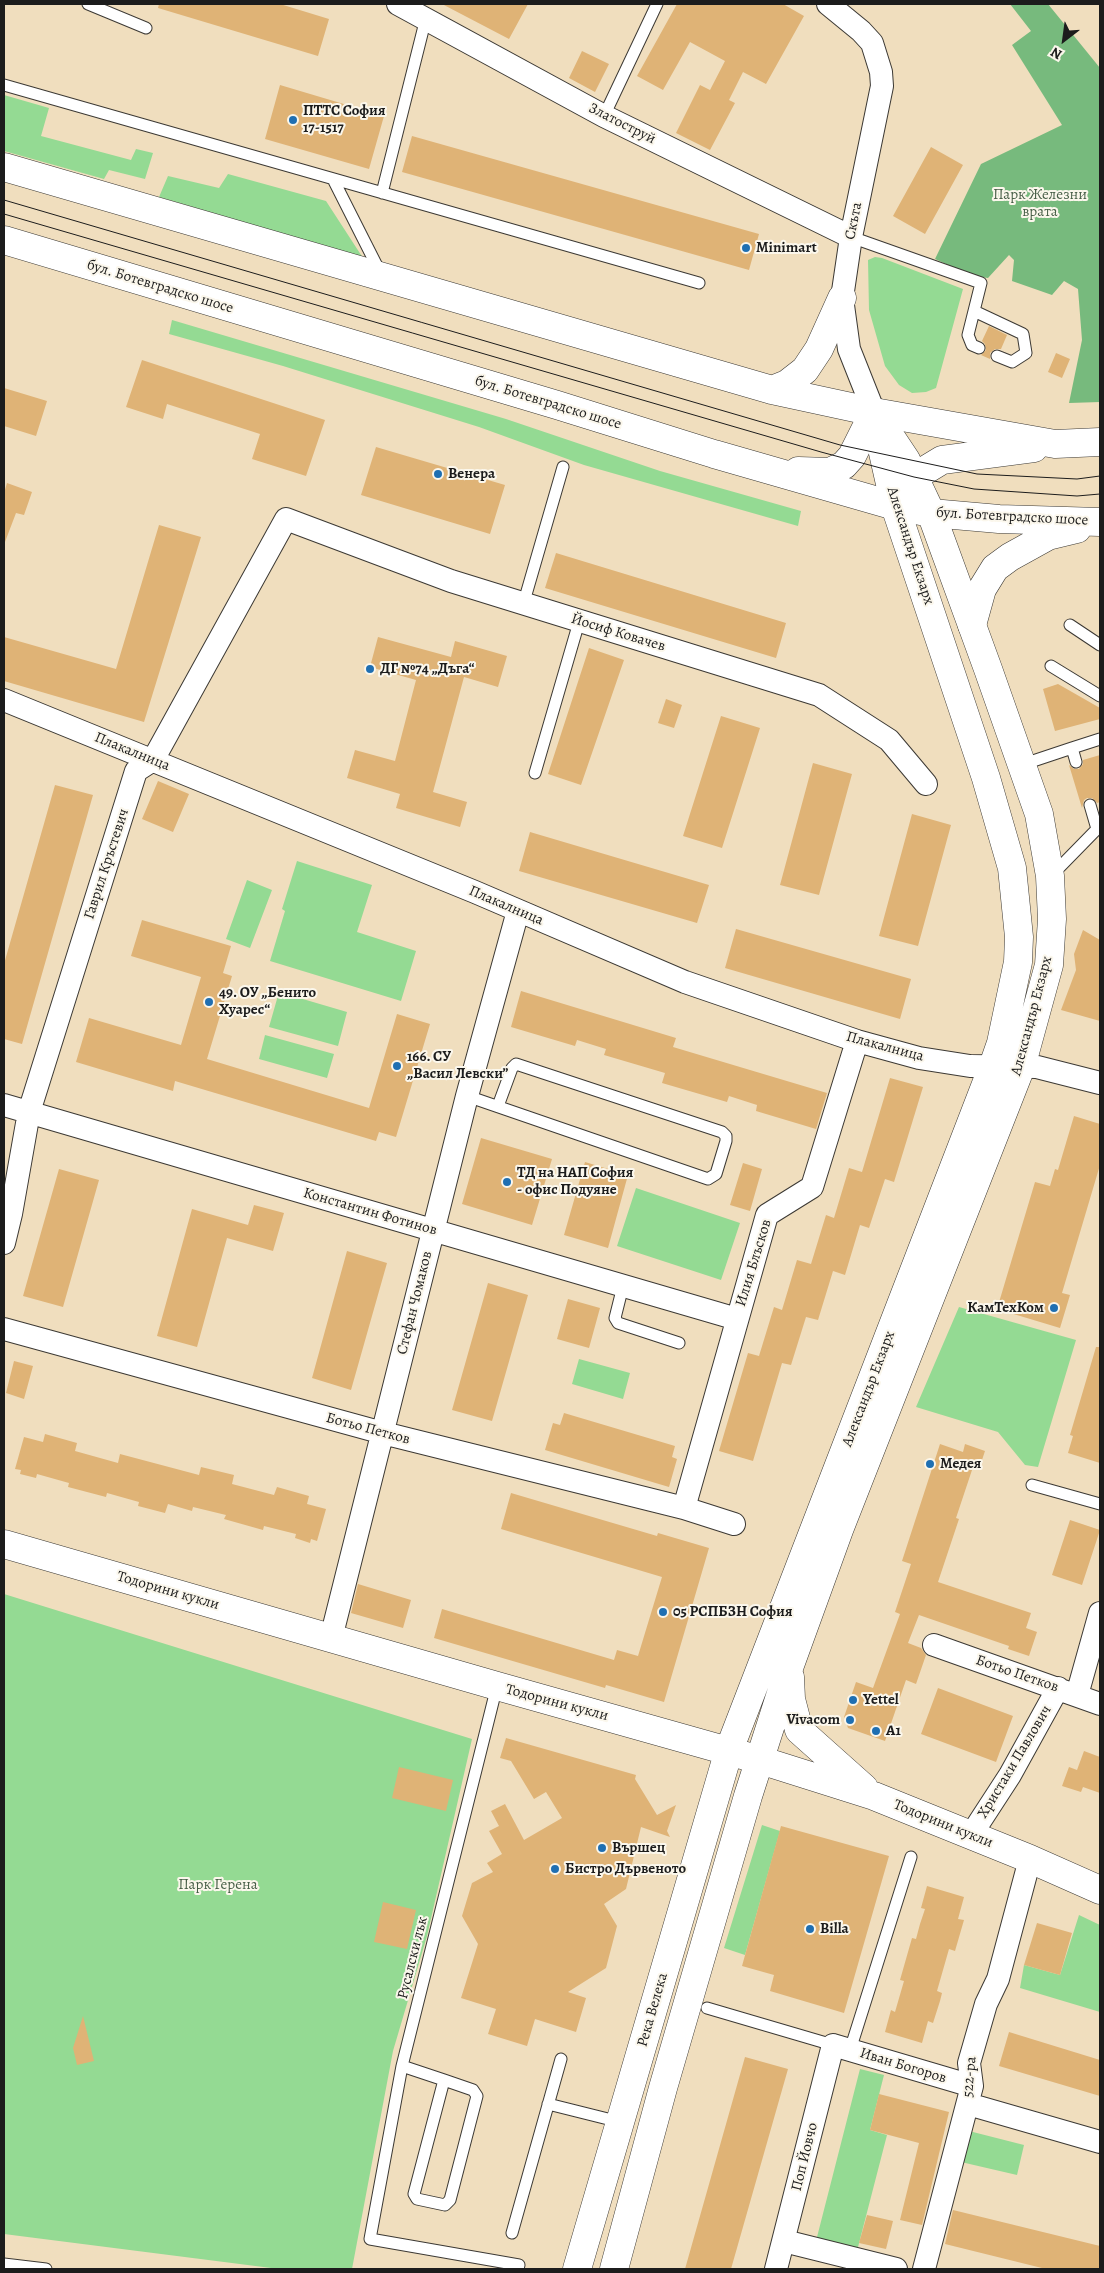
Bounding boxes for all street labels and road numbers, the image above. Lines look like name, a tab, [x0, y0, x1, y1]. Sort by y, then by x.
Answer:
street label: Златоструй	[585, 99, 659, 149]
street label: Скъта	[842, 201, 866, 241]
street label: бул. Ботевградско шосе	[84, 256, 236, 318]
street label: бул. Ботевградско шосе	[472, 372, 624, 434]
street label: Александър Екзарх	[882, 485, 938, 607]
street label: бул. Ботевградско шосе	[935, 504, 1089, 530]
street label: Йосиф Ковачев	[569, 610, 667, 656]
street label: Плакалница	[92, 729, 172, 775]
street label: Гаврил Кръстевич	[81, 806, 133, 922]
street label: Плакалница	[466, 882, 546, 930]
street label: Александър Екзарх	[1007, 954, 1057, 1078]
street label: Плакалница	[844, 1028, 926, 1066]
street label: Константин Фотинов	[301, 1184, 439, 1240]
street label: Илия Блъсков	[732, 1217, 776, 1309]
street label: Стефан Чомаков	[393, 1249, 437, 1357]
street label: Александър Екзарх	[839, 1329, 899, 1449]
street label: Ботьо Петков	[324, 1409, 412, 1449]
street label: Тодорини кукли	[115, 1568, 221, 1614]
street label: Ботьо Петков	[973, 1651, 1061, 1697]
street label: Тодорини кукли	[504, 1681, 610, 1725]
street label: Христаки Павлович	[974, 1702, 1056, 1822]
street label: Тодорини кукли	[891, 1796, 995, 1852]
street label: Русалски лък	[394, 1915, 432, 2001]
street label: Река Велека	[634, 1971, 672, 2049]
street label: Иван Богоров	[857, 2044, 949, 2088]
street label: 522-ра	[959, 2056, 981, 2098]
street label: Поп Йовчо	[788, 2121, 822, 2193]

